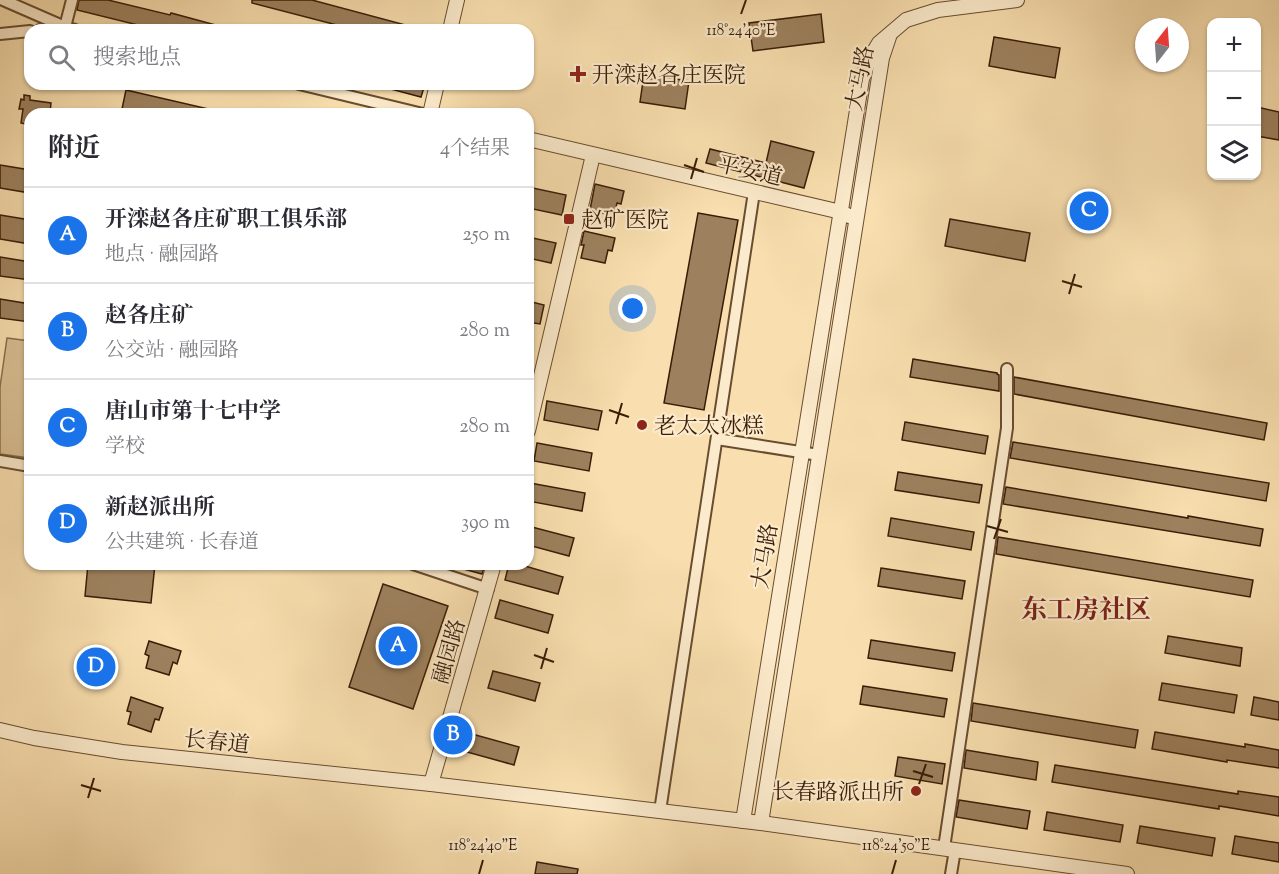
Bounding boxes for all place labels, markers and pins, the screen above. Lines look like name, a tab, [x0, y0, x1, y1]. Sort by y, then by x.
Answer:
place label: 开滦赵各庄医院	[592, 61, 746, 93]
marker: 开滦赵各庄医院	[569, 65, 587, 83]
pin: C	[1070, 188, 1108, 234]
place label: 赵矿医院	[581, 206, 669, 238]
marker: 赵矿医院	[562, 212, 576, 226]
place label: 老太太冰糕	[654, 412, 764, 444]
marker: 老太太冰糕	[635, 418, 649, 432]
pin: A	[378, 624, 418, 668]
pin: D	[76, 644, 116, 690]
pin: B	[434, 712, 472, 758]
place label: 长春路派出所	[772, 778, 904, 810]
marker: 长春路派出所	[909, 784, 923, 798]

